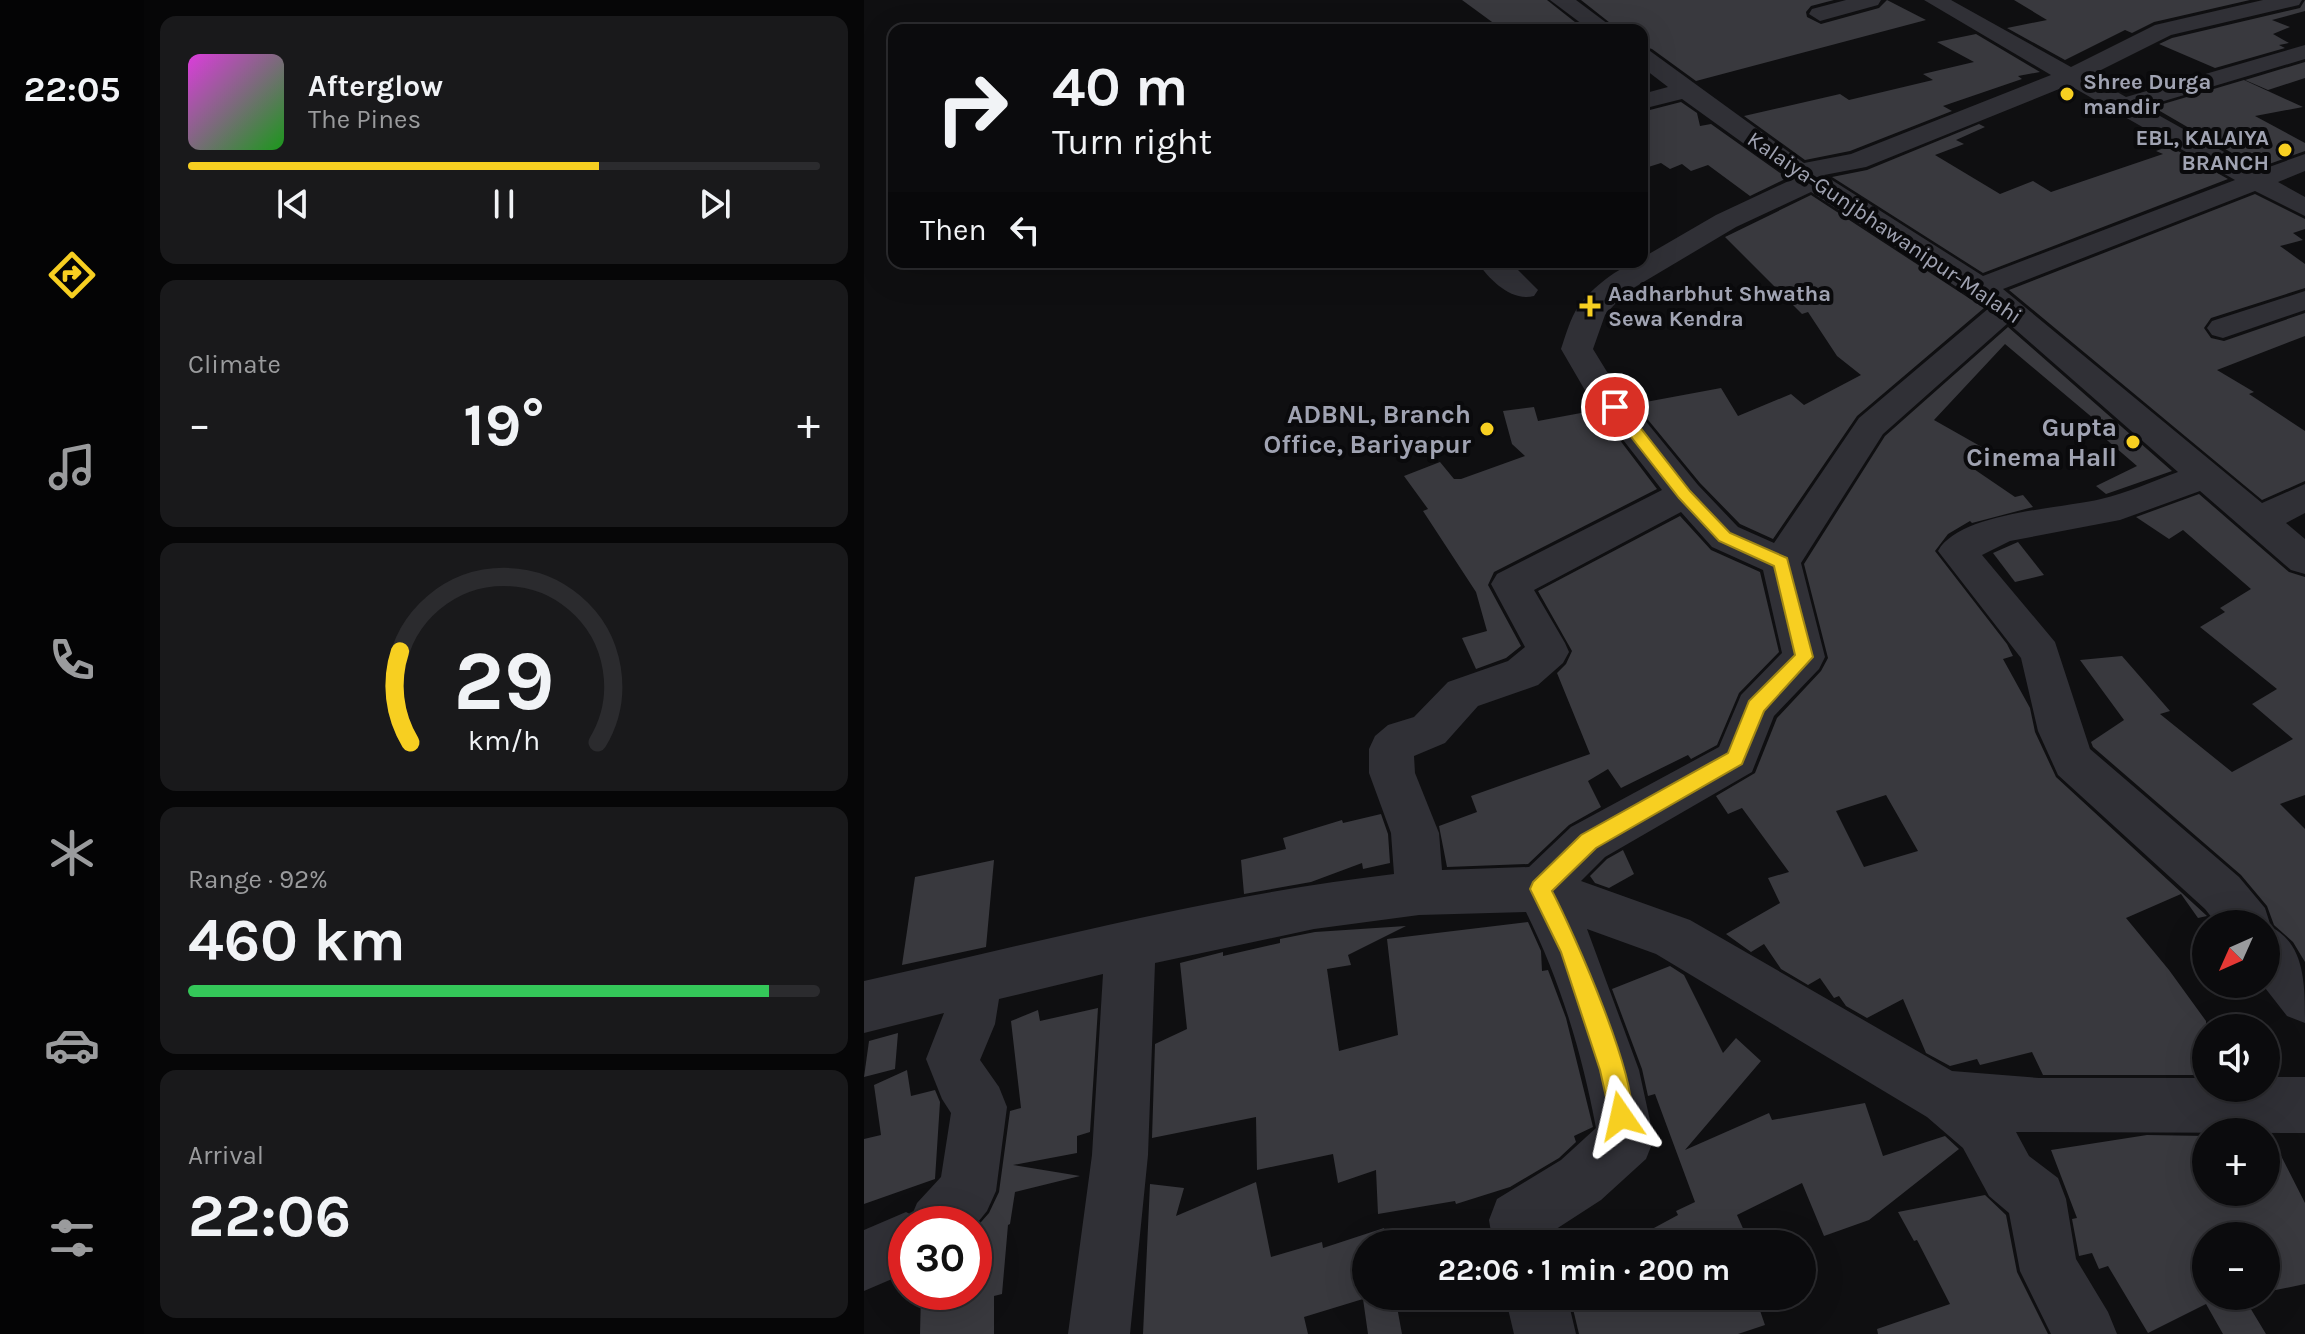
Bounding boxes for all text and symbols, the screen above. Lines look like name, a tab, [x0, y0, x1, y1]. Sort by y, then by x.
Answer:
text: 40 m	[1052, 54, 1188, 119]
icon: right	[920, 56, 1024, 160]
text: 22:05	[24, 68, 120, 110]
text: Afterglow	[308, 68, 443, 104]
place label: Shree Durga mandir	[2083, 69, 2211, 120]
marker: Shree Durga mandir	[2058, 85, 2076, 103]
text: The Pines	[308, 104, 421, 135]
text: Turn right	[1052, 121, 1212, 163]
place label: EBL, KALAIYA BRANCH	[2135, 125, 2269, 176]
street label: Kalaiya-Gunjbhawanipur-Malahi	[1742, 126, 2026, 329]
marker: EBL, KALAIYA BRANCH	[2276, 141, 2294, 159]
icon: previous	[271, 182, 315, 226]
icon: pause	[482, 182, 526, 226]
icon: next	[693, 182, 737, 226]
icon: left	[1003, 208, 1047, 252]
text: Then	[920, 212, 987, 248]
icon: directions	[44, 247, 100, 303]
place label: Aadharbhut Shwatha Sewa Kendra	[1608, 281, 1831, 332]
marker: Aadharbhut Shwatha Sewa Kendra	[1579, 295, 1601, 317]
text: Climate	[188, 349, 281, 380]
pin	[1581, 373, 1649, 441]
icon: arrive	[1593, 385, 1637, 429]
text: 19°	[463, 390, 545, 460]
text: −	[188, 399, 211, 450]
text: +	[797, 399, 820, 450]
place label: ADBNL, Branch Office, Bariyapur	[1263, 399, 1472, 460]
place label: Gupta Cinema Hall	[1966, 412, 2117, 473]
marker: ADBNL, Branch Office, Bariyapur	[1478, 420, 1496, 438]
marker: Gupta Cinema Hall	[2124, 433, 2142, 451]
icon: music	[44, 439, 100, 495]
icon: phone	[44, 632, 100, 688]
text: 29	[453, 633, 555, 730]
text: km/h	[468, 724, 540, 757]
icon: climate	[44, 825, 100, 881]
text: Range · 92%	[188, 864, 328, 895]
text: 460 km	[188, 905, 406, 975]
north arrow	[2192, 910, 2280, 998]
map controls	[2192, 910, 2280, 1310]
button: sound	[2192, 1014, 2280, 1102]
icon: car	[44, 1017, 100, 1073]
position arrow	[1579, 1074, 1663, 1158]
button: +	[2192, 1118, 2280, 1206]
text: Arrival	[188, 1140, 264, 1171]
text: 22:06	[188, 1181, 351, 1251]
speed limit sign: 30	[888, 1206, 992, 1310]
icon: filters	[44, 1210, 100, 1266]
button: −	[2192, 1222, 2280, 1310]
text: 22:06 · 1 min · 200 m	[1438, 1252, 1730, 1288]

